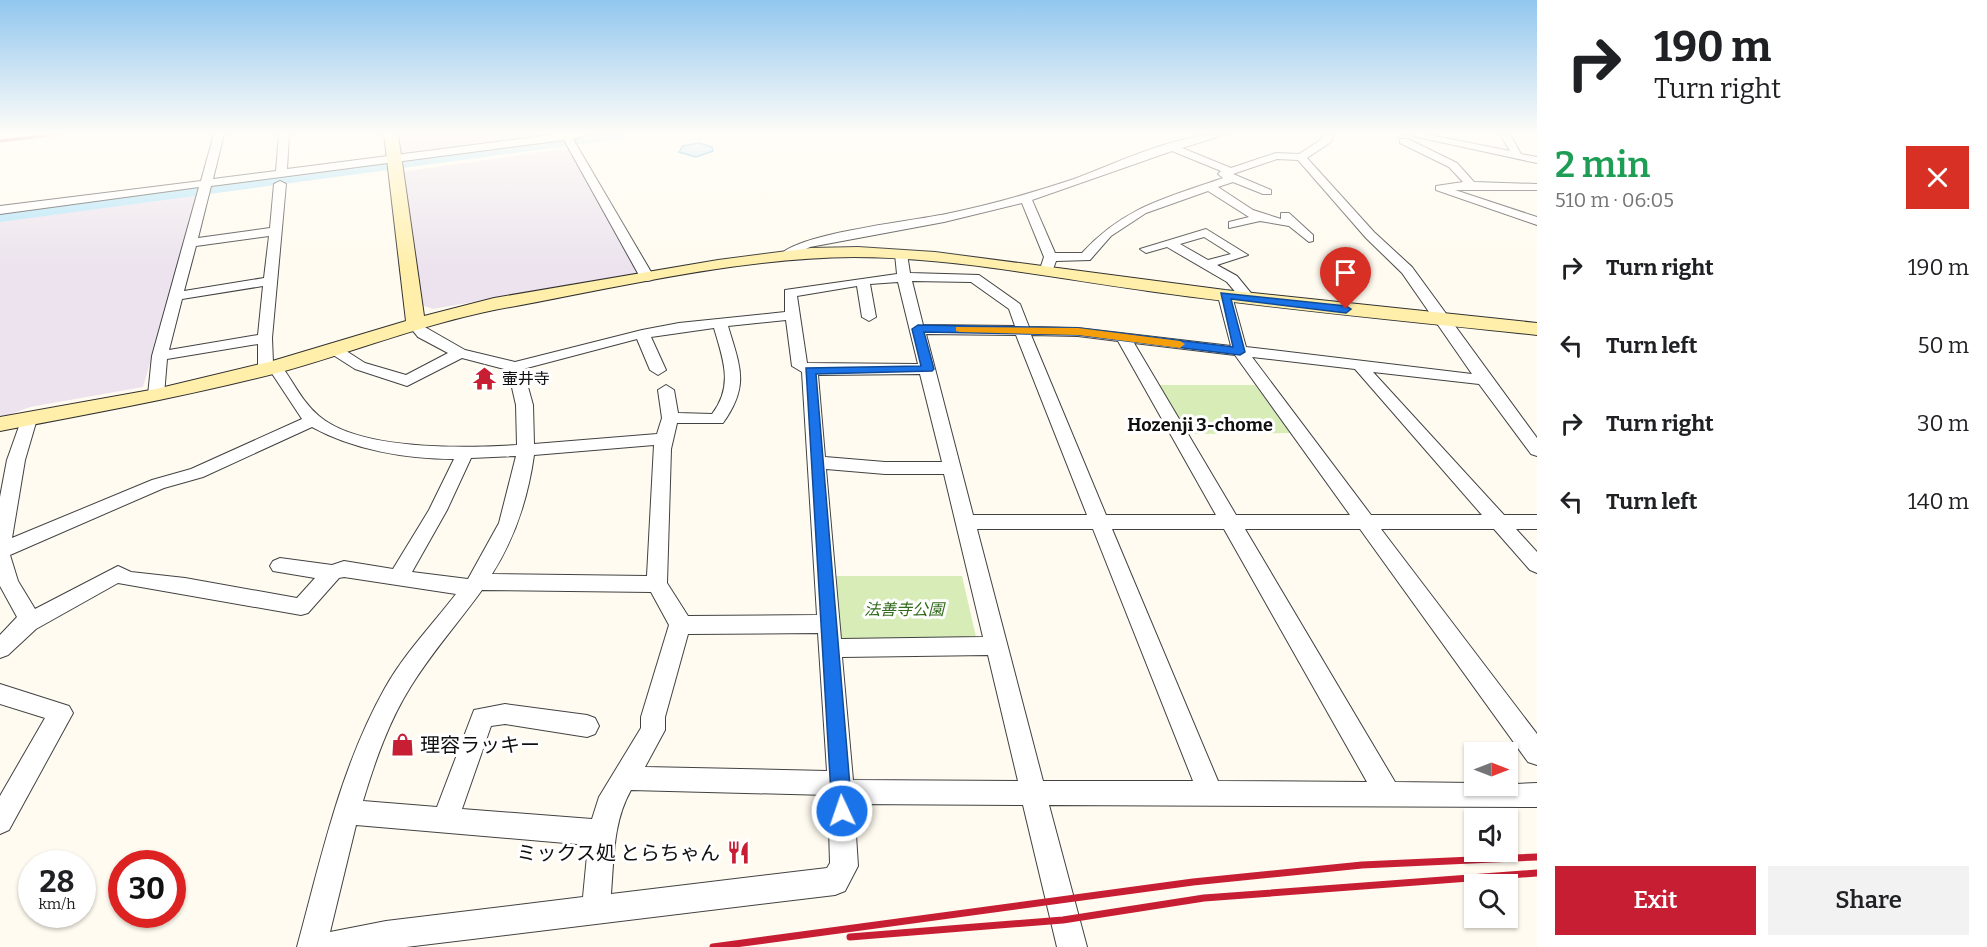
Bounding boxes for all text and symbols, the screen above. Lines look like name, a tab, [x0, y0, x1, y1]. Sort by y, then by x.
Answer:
text: 190 m	[1654, 22, 1771, 72]
icon: right	[1555, 24, 1633, 102]
text: Turn right	[1654, 73, 1781, 105]
text: 2 min	[1555, 143, 1650, 187]
button: close	[1906, 146, 1969, 209]
text: 510 m · 06:05	[1555, 188, 1674, 212]
pin	[1320, 247, 1371, 309]
icon: right	[1555, 251, 1588, 284]
text: Turn right	[1606, 254, 1714, 281]
text: 190 m	[1908, 254, 1969, 281]
icon: arrive	[1329, 256, 1362, 289]
icon: left	[1555, 329, 1588, 362]
text: Turn left	[1606, 332, 1698, 359]
text: 50 m	[1918, 332, 1969, 359]
temple icon: 壷井寺	[471, 365, 497, 391]
place label: 壷井寺	[502, 369, 550, 388]
icon: right	[1555, 407, 1588, 440]
text: Turn right	[1606, 410, 1714, 437]
text: 30 m	[1917, 410, 1969, 437]
district label: Hozenji 3-chome	[1127, 414, 1273, 436]
icon: left	[1555, 485, 1588, 518]
text: Turn left	[1606, 488, 1698, 515]
text: 140 m	[1908, 488, 1969, 515]
park label: 法善寺公園	[864, 600, 946, 619]
shop icon: 理容ラッキー	[389, 732, 415, 758]
place label: 理容ラッキー	[420, 733, 540, 757]
north arrow	[1464, 742, 1518, 796]
map controls	[1464, 742, 1518, 928]
position arrow	[810, 779, 874, 843]
button: sound	[1464, 808, 1518, 862]
restaurant icon: ミックス処 とらちゃん	[725, 840, 751, 866]
place label: ミックス処 とらちゃん	[517, 841, 720, 865]
speed limit sign: 30	[108, 850, 186, 928]
text: 28	[40, 864, 74, 900]
button: Exit	[1555, 866, 1756, 935]
button: Share	[1768, 866, 1969, 935]
button: search	[1464, 874, 1518, 928]
text: km/h	[38, 895, 76, 913]

